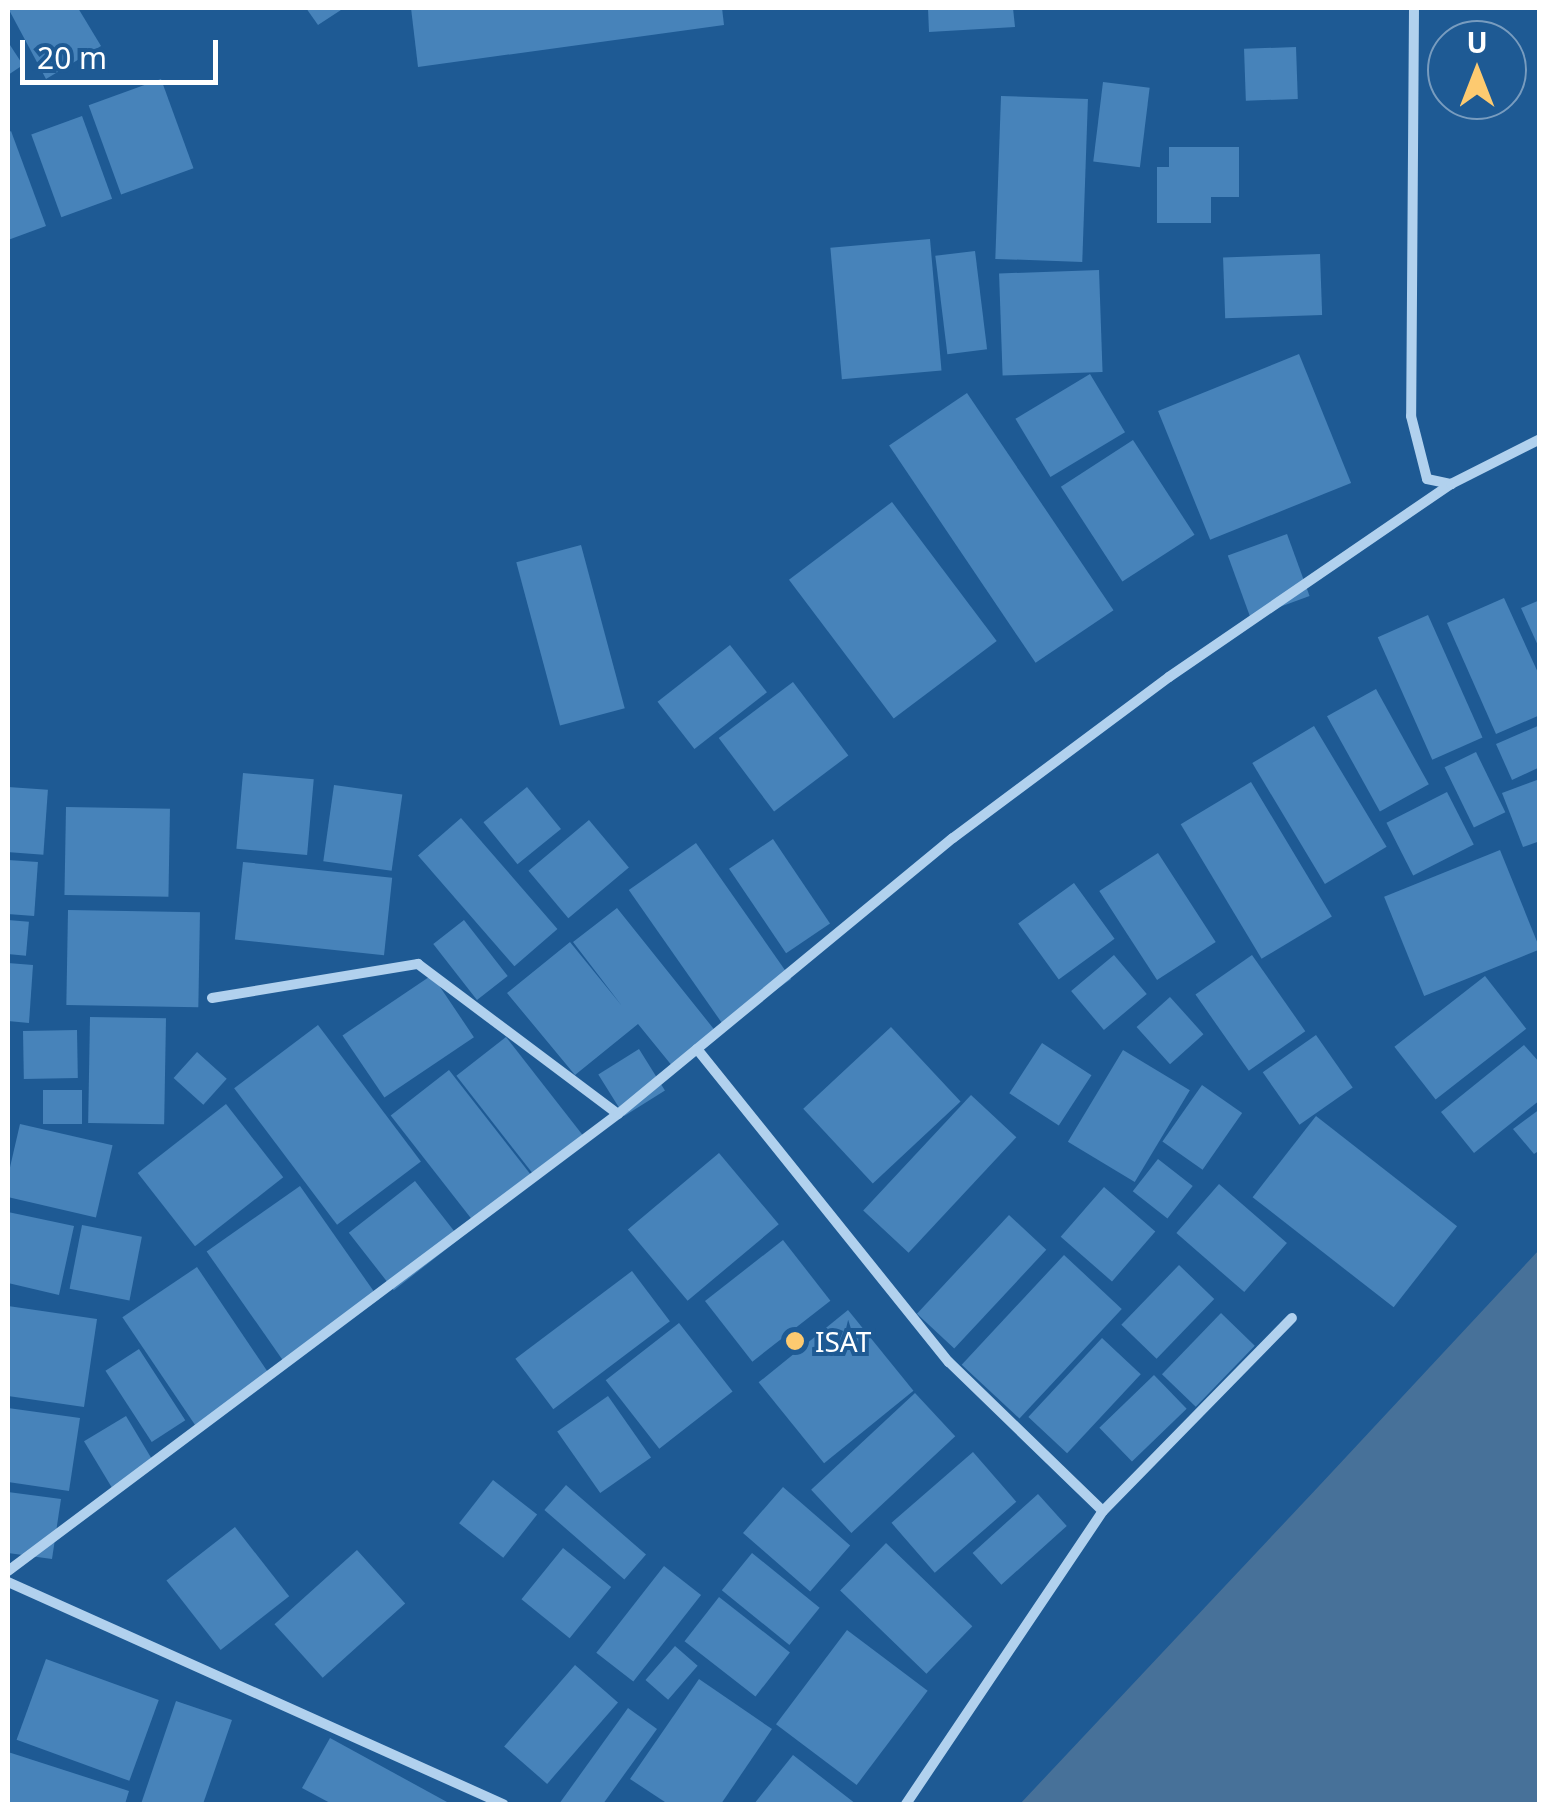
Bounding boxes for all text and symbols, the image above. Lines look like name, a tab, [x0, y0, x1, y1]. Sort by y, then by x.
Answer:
scale bar	[25, 20, 222, 82]
north arrow	[1427, 20, 1527, 120]
text: U	[1466, 23, 1488, 61]
text: 20 m	[37, 37, 107, 78]
place label: ISAT	[815, 1324, 871, 1358]
marker: ISAT	[784, 1330, 806, 1352]

